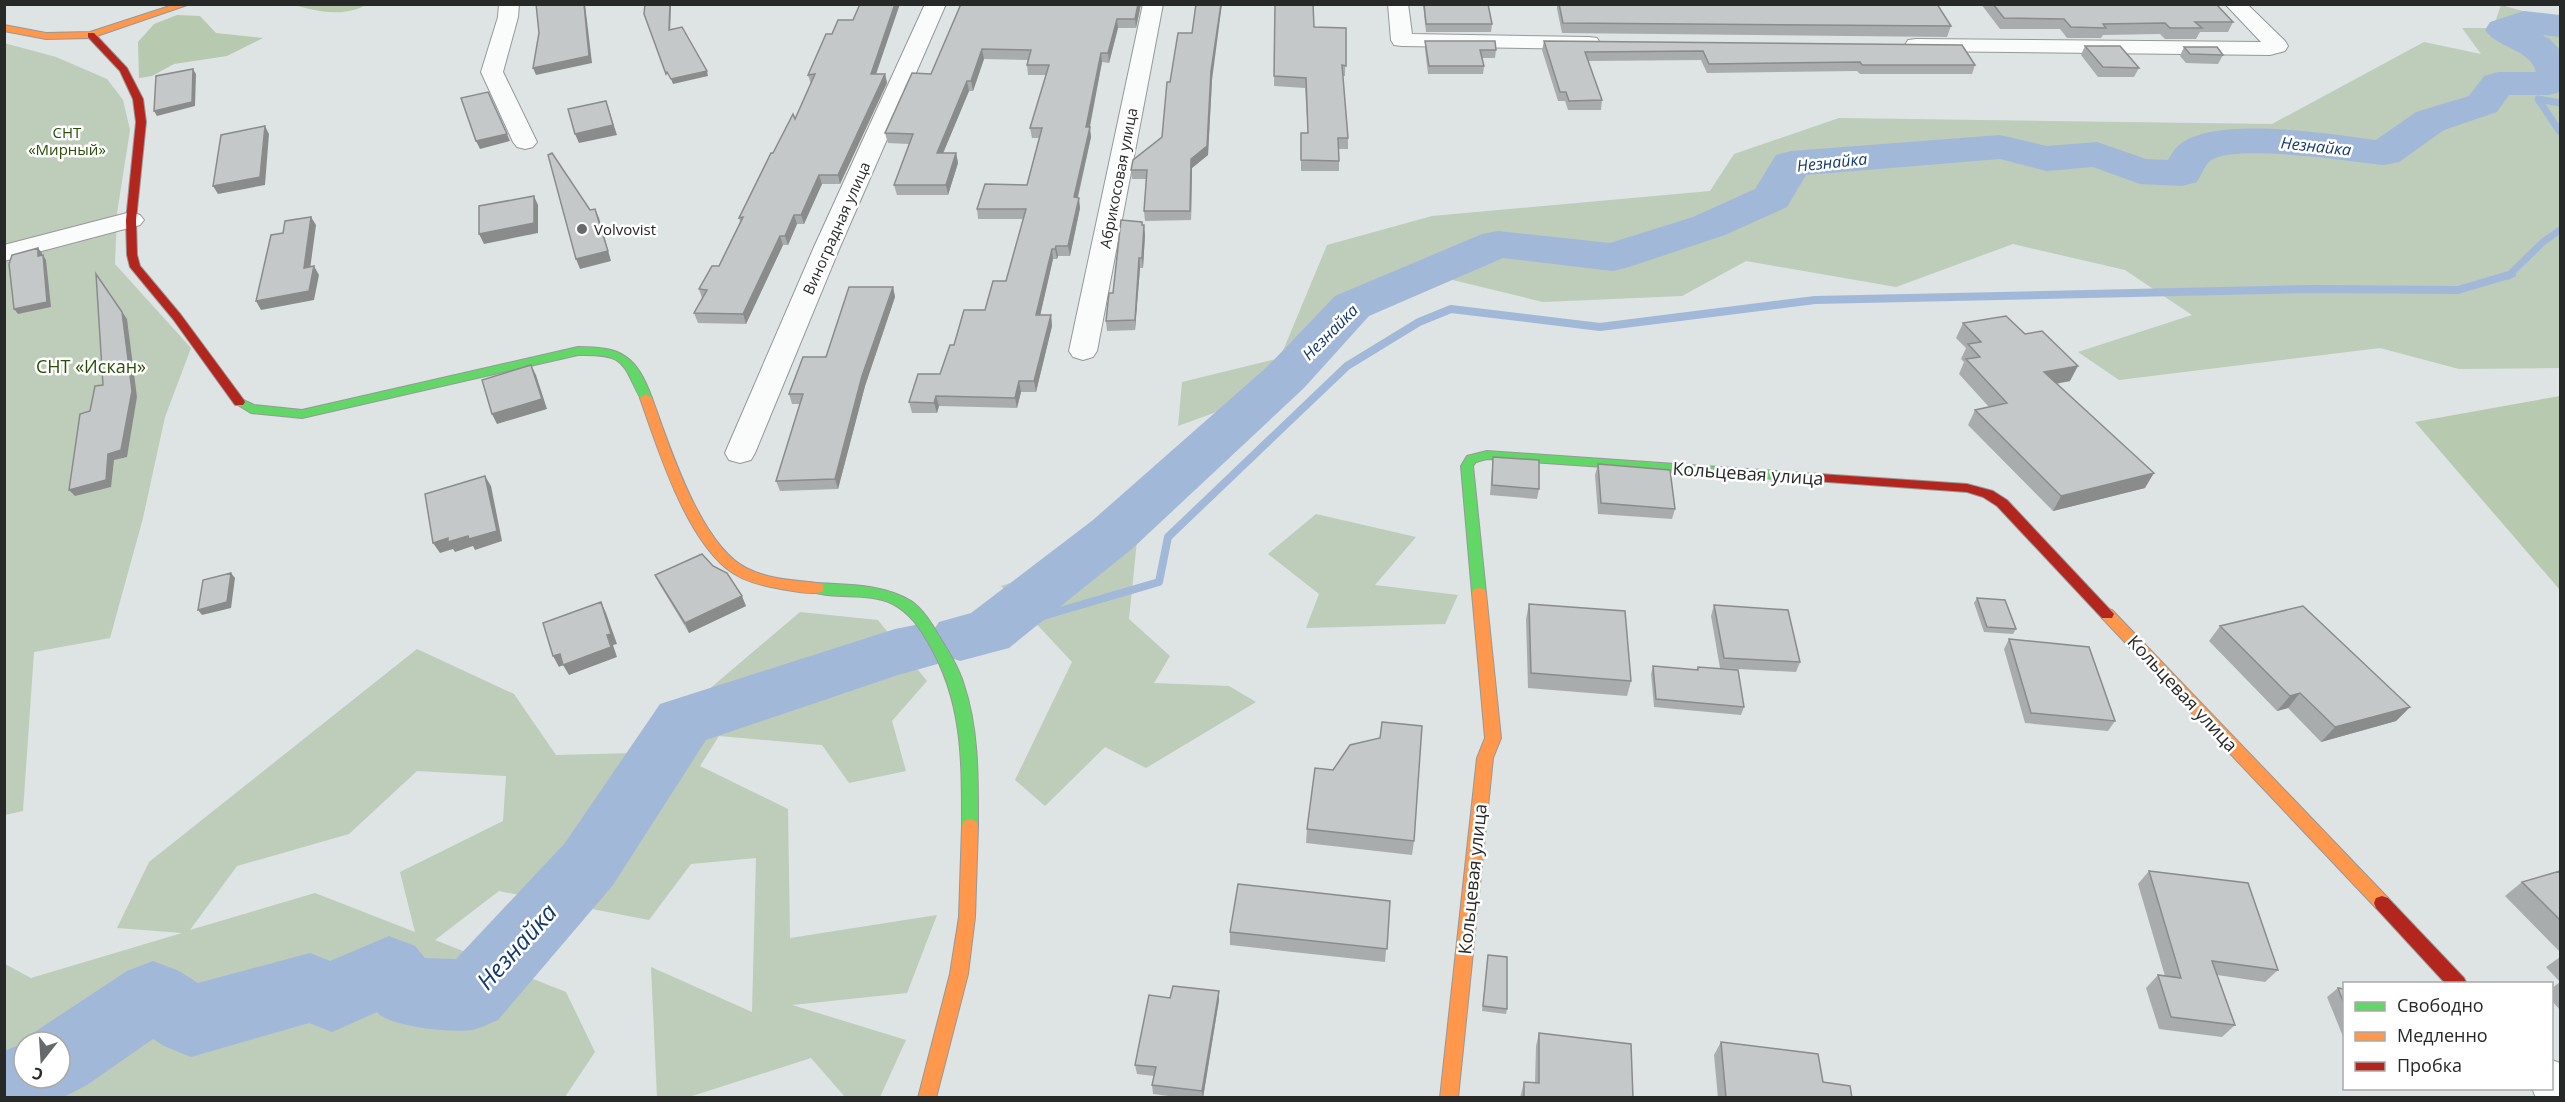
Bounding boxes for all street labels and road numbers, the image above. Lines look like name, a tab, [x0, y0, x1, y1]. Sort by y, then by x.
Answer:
street label: Абрикосовая улица	[1095, 106, 1141, 250]
street label: Виноградная улица	[798, 158, 874, 298]
street label: Кольцевая улица	[1672, 456, 1824, 490]
street label: Кольцевая улица	[2123, 630, 2243, 756]
street label: Кольцевая улица	[1452, 803, 1492, 955]

